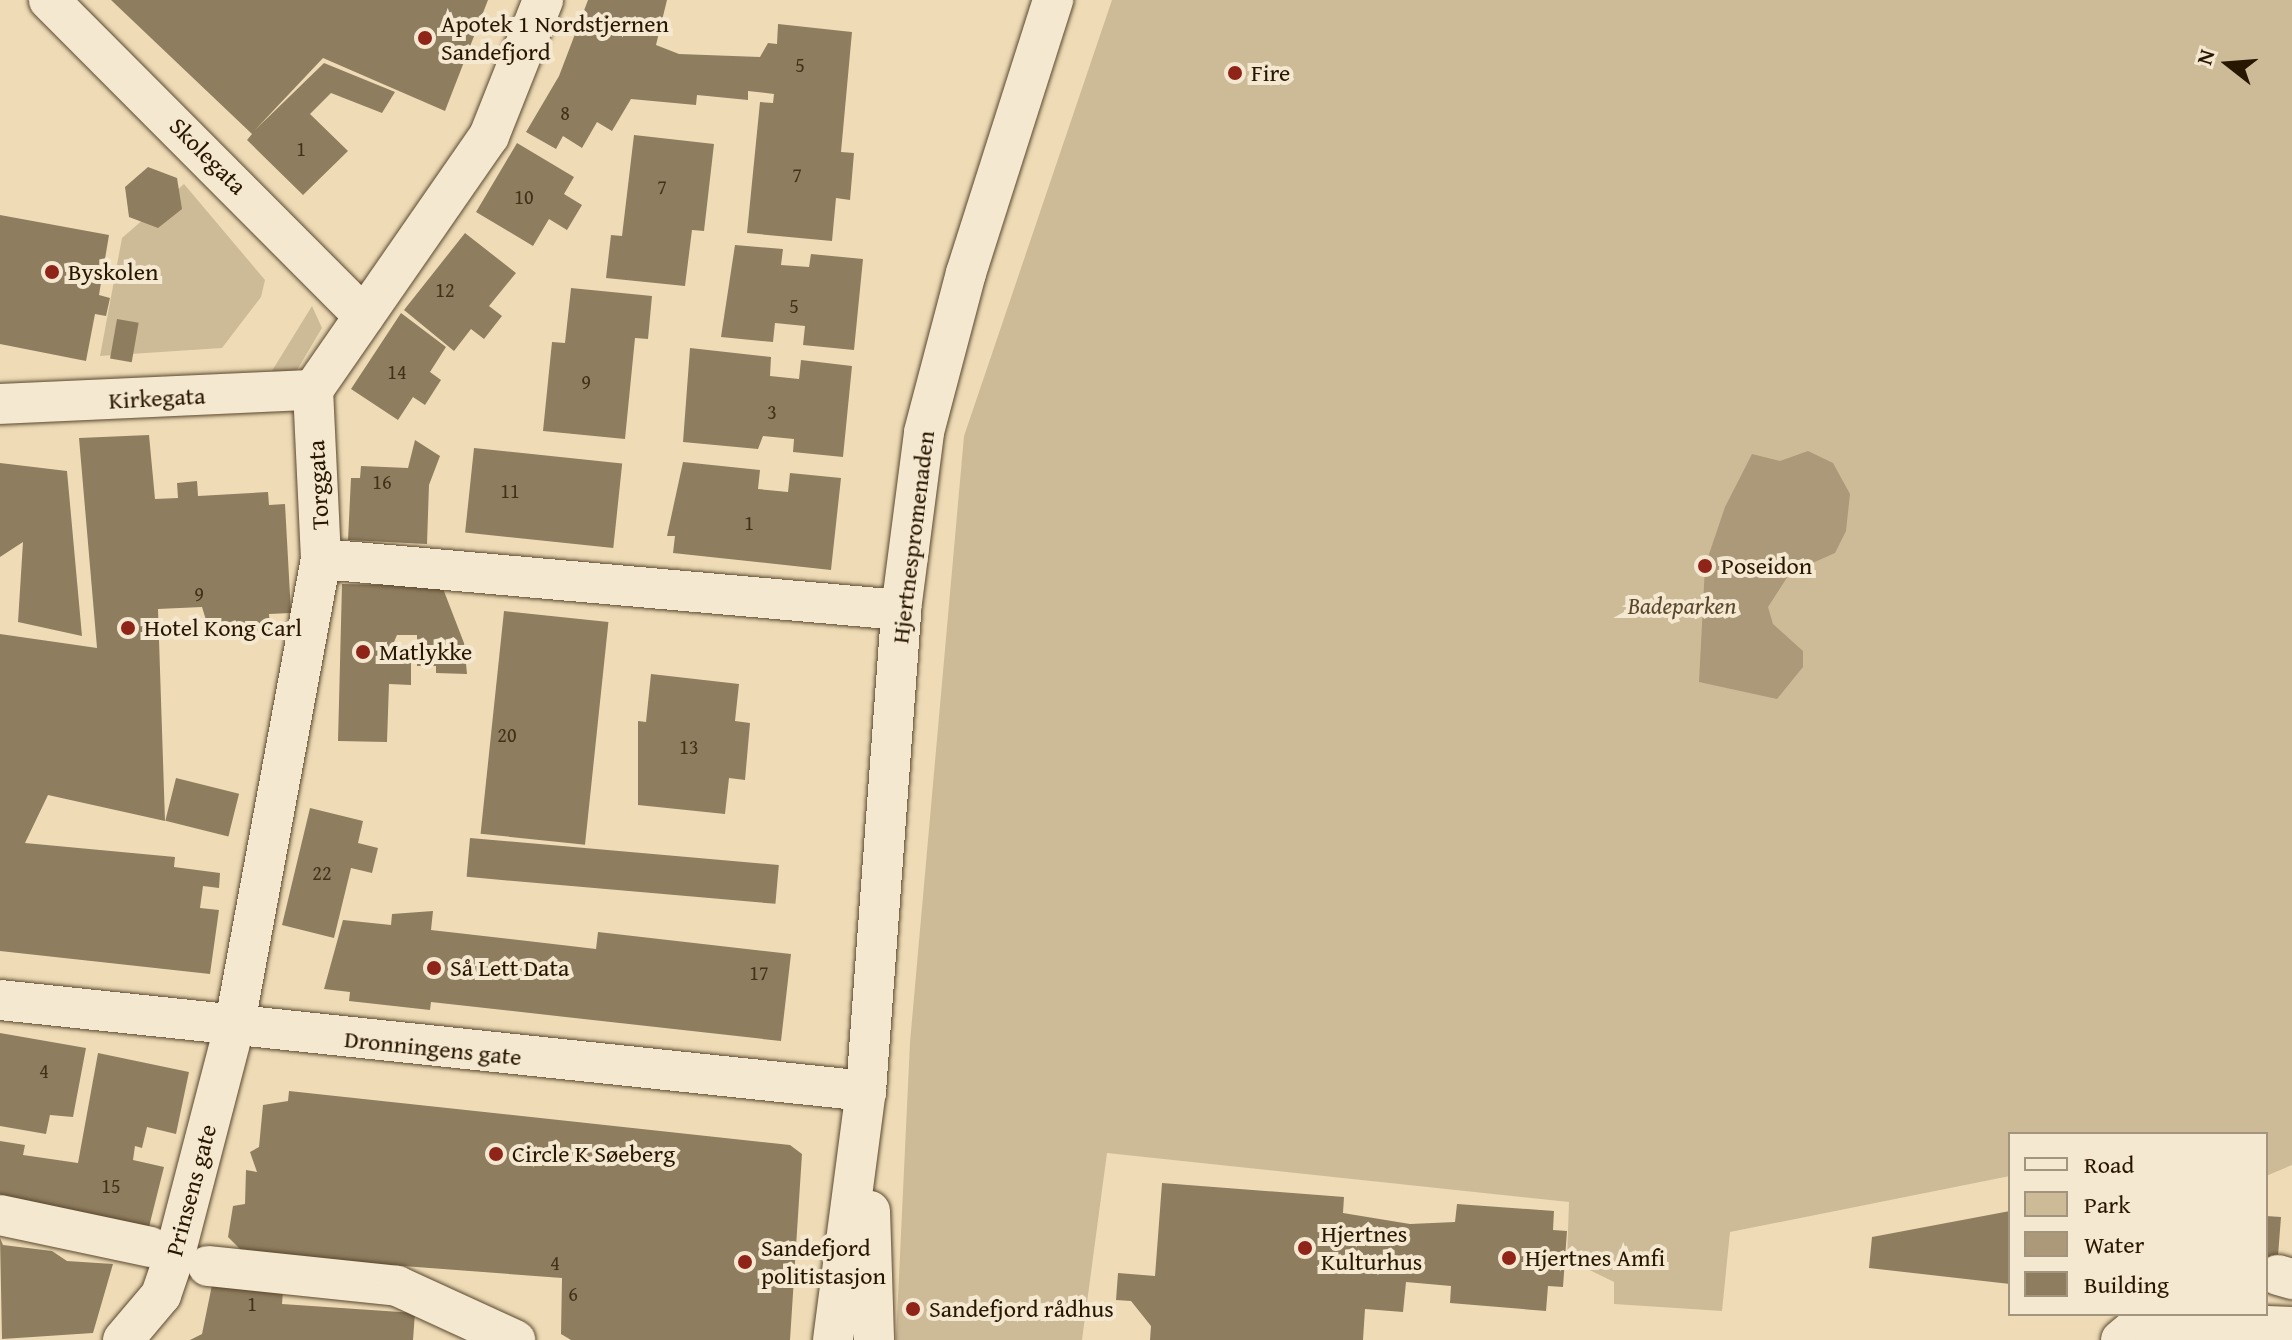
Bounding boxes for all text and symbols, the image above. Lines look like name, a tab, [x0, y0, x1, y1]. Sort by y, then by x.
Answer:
place label: Apotek 1 Nordstjernen Sandefjord	[441, 10, 669, 66]
north arrow	[2188, 24, 2268, 104]
marker: Apotek 1 Nordstjernen Sandefjord	[416, 29, 434, 47]
text: N	[2188, 45, 2223, 69]
house number: 5	[795, 52, 805, 76]
place label: Fire	[1251, 59, 1290, 87]
marker: Fire	[1226, 64, 1244, 82]
house number: 8	[560, 100, 570, 124]
street label: Skolegata	[164, 112, 252, 200]
house number: 1	[296, 136, 306, 160]
house number: 7	[792, 162, 802, 186]
house number: 7	[657, 174, 667, 198]
house number: 10	[514, 184, 534, 208]
place label: Byskolen	[68, 258, 159, 286]
marker: Byskolen	[43, 263, 61, 281]
house number: 12	[435, 277, 455, 301]
house number: 5	[789, 293, 799, 317]
house number: 14	[387, 359, 407, 383]
house number: 9	[581, 369, 591, 393]
street label: Kirkegata	[108, 381, 206, 415]
house number: 3	[767, 399, 777, 423]
street label: Hjertnespromenaden	[886, 429, 940, 645]
street label: Torggata	[301, 439, 335, 531]
house number: 16	[372, 469, 392, 493]
house number: 11	[500, 478, 520, 502]
house number: 1	[744, 510, 754, 534]
place label: Poseidon	[1721, 552, 1812, 580]
marker: Poseidon	[1696, 557, 1714, 575]
house number: 9	[194, 581, 204, 605]
park label: Badeparken	[1628, 592, 1736, 620]
place label: Hotel Kong Carl	[144, 614, 302, 642]
marker: Hotel Kong Carl	[119, 619, 137, 637]
place label: Matlykke	[379, 638, 472, 666]
marker: Matlykke	[354, 643, 372, 661]
house number: 20	[497, 722, 517, 746]
house number: 13	[679, 734, 699, 758]
house number: 22	[312, 860, 332, 884]
place label: Så Lett Data	[450, 954, 569, 982]
marker: Så Lett Data	[425, 959, 443, 977]
house number: 17	[749, 960, 769, 984]
street label: Dronningens gate	[343, 1024, 523, 1072]
house number: 4	[39, 1058, 49, 1082]
street label: Prinsens gate	[160, 1121, 222, 1259]
legend	[2008, 1132, 2268, 1316]
place label: Circle K Søeberg	[512, 1140, 675, 1168]
marker: Circle K Søeberg	[487, 1145, 505, 1163]
text: Road	[2084, 1147, 2134, 1182]
house number: 15	[101, 1173, 121, 1197]
text: Park	[2084, 1187, 2130, 1222]
place label: Hjertnes Kulturhus	[1321, 1220, 1422, 1276]
text: Water	[2084, 1227, 2144, 1262]
place label: Sandefjord politistasjon	[761, 1234, 886, 1290]
marker: Hjertnes Kulturhus	[1296, 1239, 1314, 1257]
place label: Hjertnes Amfi	[1525, 1244, 1665, 1272]
marker: Hjertnes Amfi	[1500, 1249, 1518, 1267]
house number: 4	[550, 1250, 560, 1274]
marker: Sandefjord politistasjon	[736, 1253, 754, 1271]
text: Building	[2084, 1267, 2169, 1302]
house number: 6	[568, 1281, 578, 1305]
house number: 1	[247, 1291, 257, 1315]
place label: Sandefjord rådhus	[929, 1295, 1114, 1323]
marker: Sandefjord rådhus	[904, 1300, 922, 1318]

